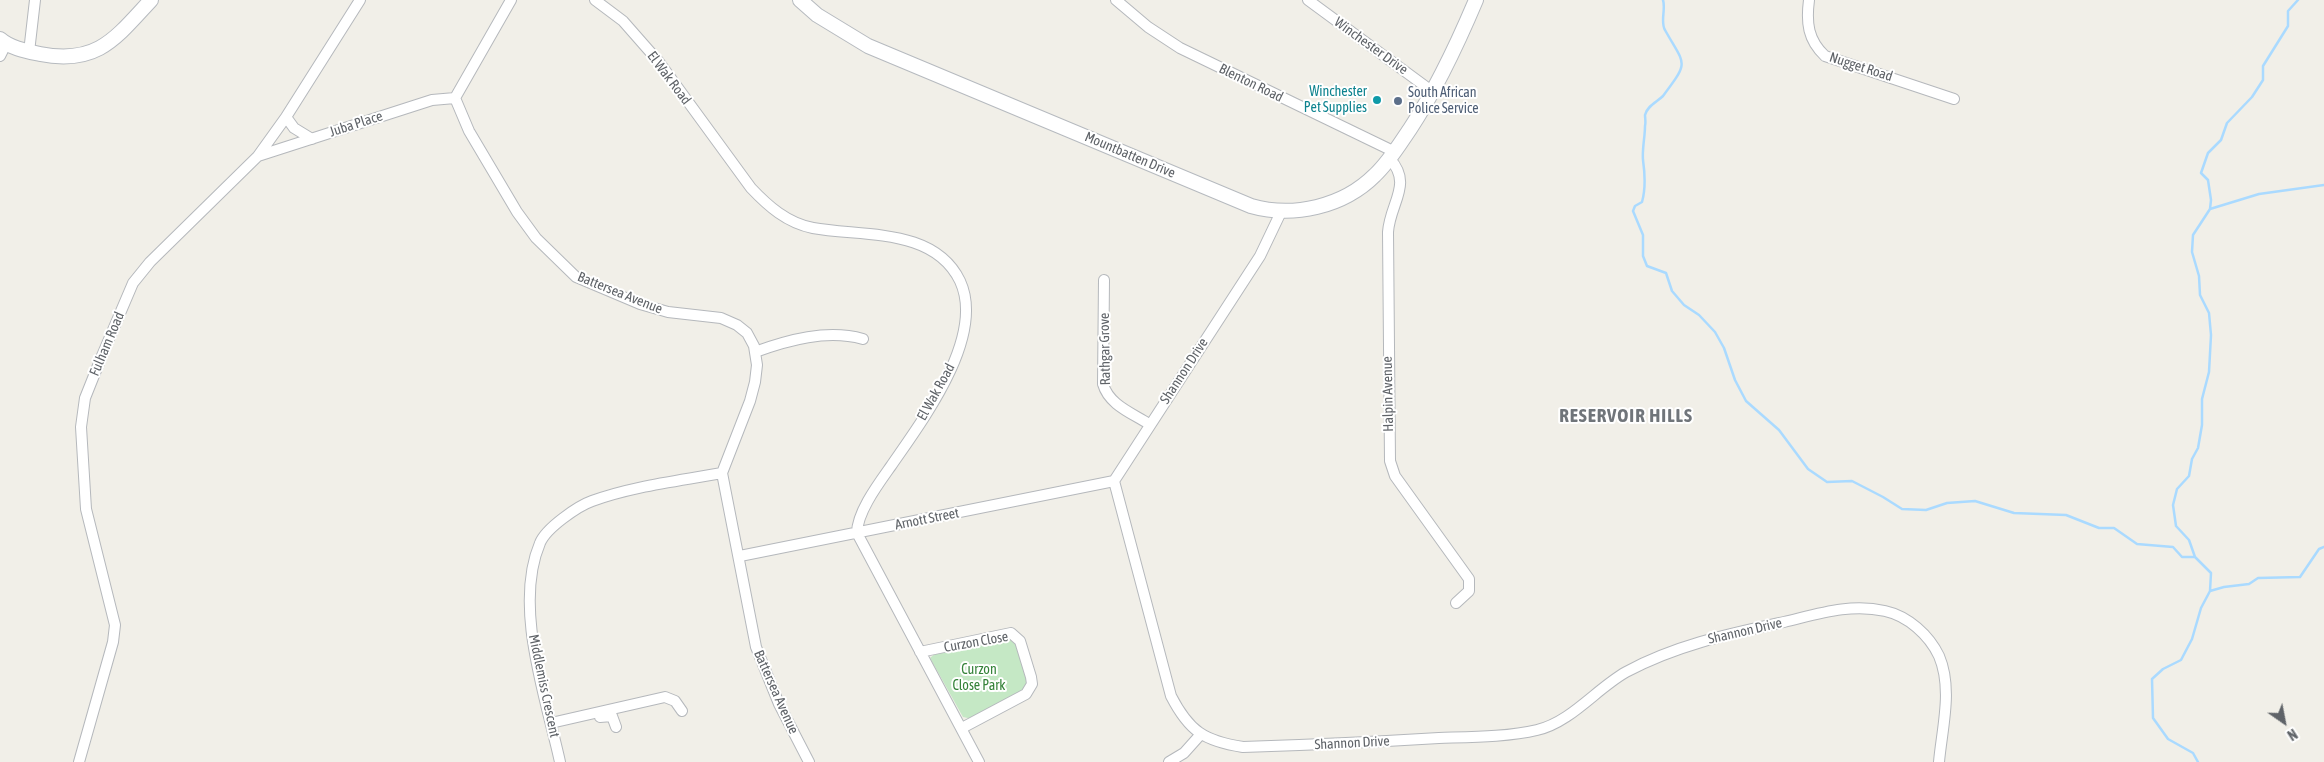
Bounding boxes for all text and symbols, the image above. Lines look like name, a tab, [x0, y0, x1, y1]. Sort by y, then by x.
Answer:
street label: Winchester Drive	[1331, 14, 1411, 78]
street label: El Wak Road	[643, 48, 695, 108]
street label: Nugget Road	[1827, 49, 1895, 85]
street label: Blenton Road	[1216, 60, 1286, 106]
place label: Winchester Pet Supplies	[1304, 84, 1367, 116]
place label: South African Police Service	[1408, 85, 1479, 118]
marker: Winchester Pet Supplies	[1371, 94, 1383, 106]
marker: South African Police Service	[1392, 95, 1404, 107]
street label: Juba Place	[327, 108, 385, 140]
street label: Mountbatten Drive	[1082, 128, 1178, 182]
street label: Battersea Avenue	[575, 268, 665, 318]
street label: Fulham Road	[86, 309, 128, 379]
street label: Rathgar Grove	[1096, 313, 1114, 385]
street label: Shannon Drive	[1156, 335, 1212, 407]
street label: Halpin Avenue	[1379, 356, 1397, 432]
street label: El Wak Road	[913, 361, 959, 423]
district label: RESERVOIR HILLS	[1557, 405, 1695, 427]
street label: Arnott Street	[893, 505, 961, 533]
street label: Shannon Drive	[1706, 614, 1784, 648]
street label: Curzon Close	[942, 628, 1010, 656]
street label: Middlemiss Crescent	[525, 633, 563, 739]
street label: Battersea Avenue	[750, 647, 802, 737]
park label: Curzon Close Park	[952, 662, 1006, 694]
north arrow	[2259, 697, 2309, 747]
text: N	[2284, 726, 2300, 744]
street label: Shannon Drive	[1314, 733, 1390, 753]

